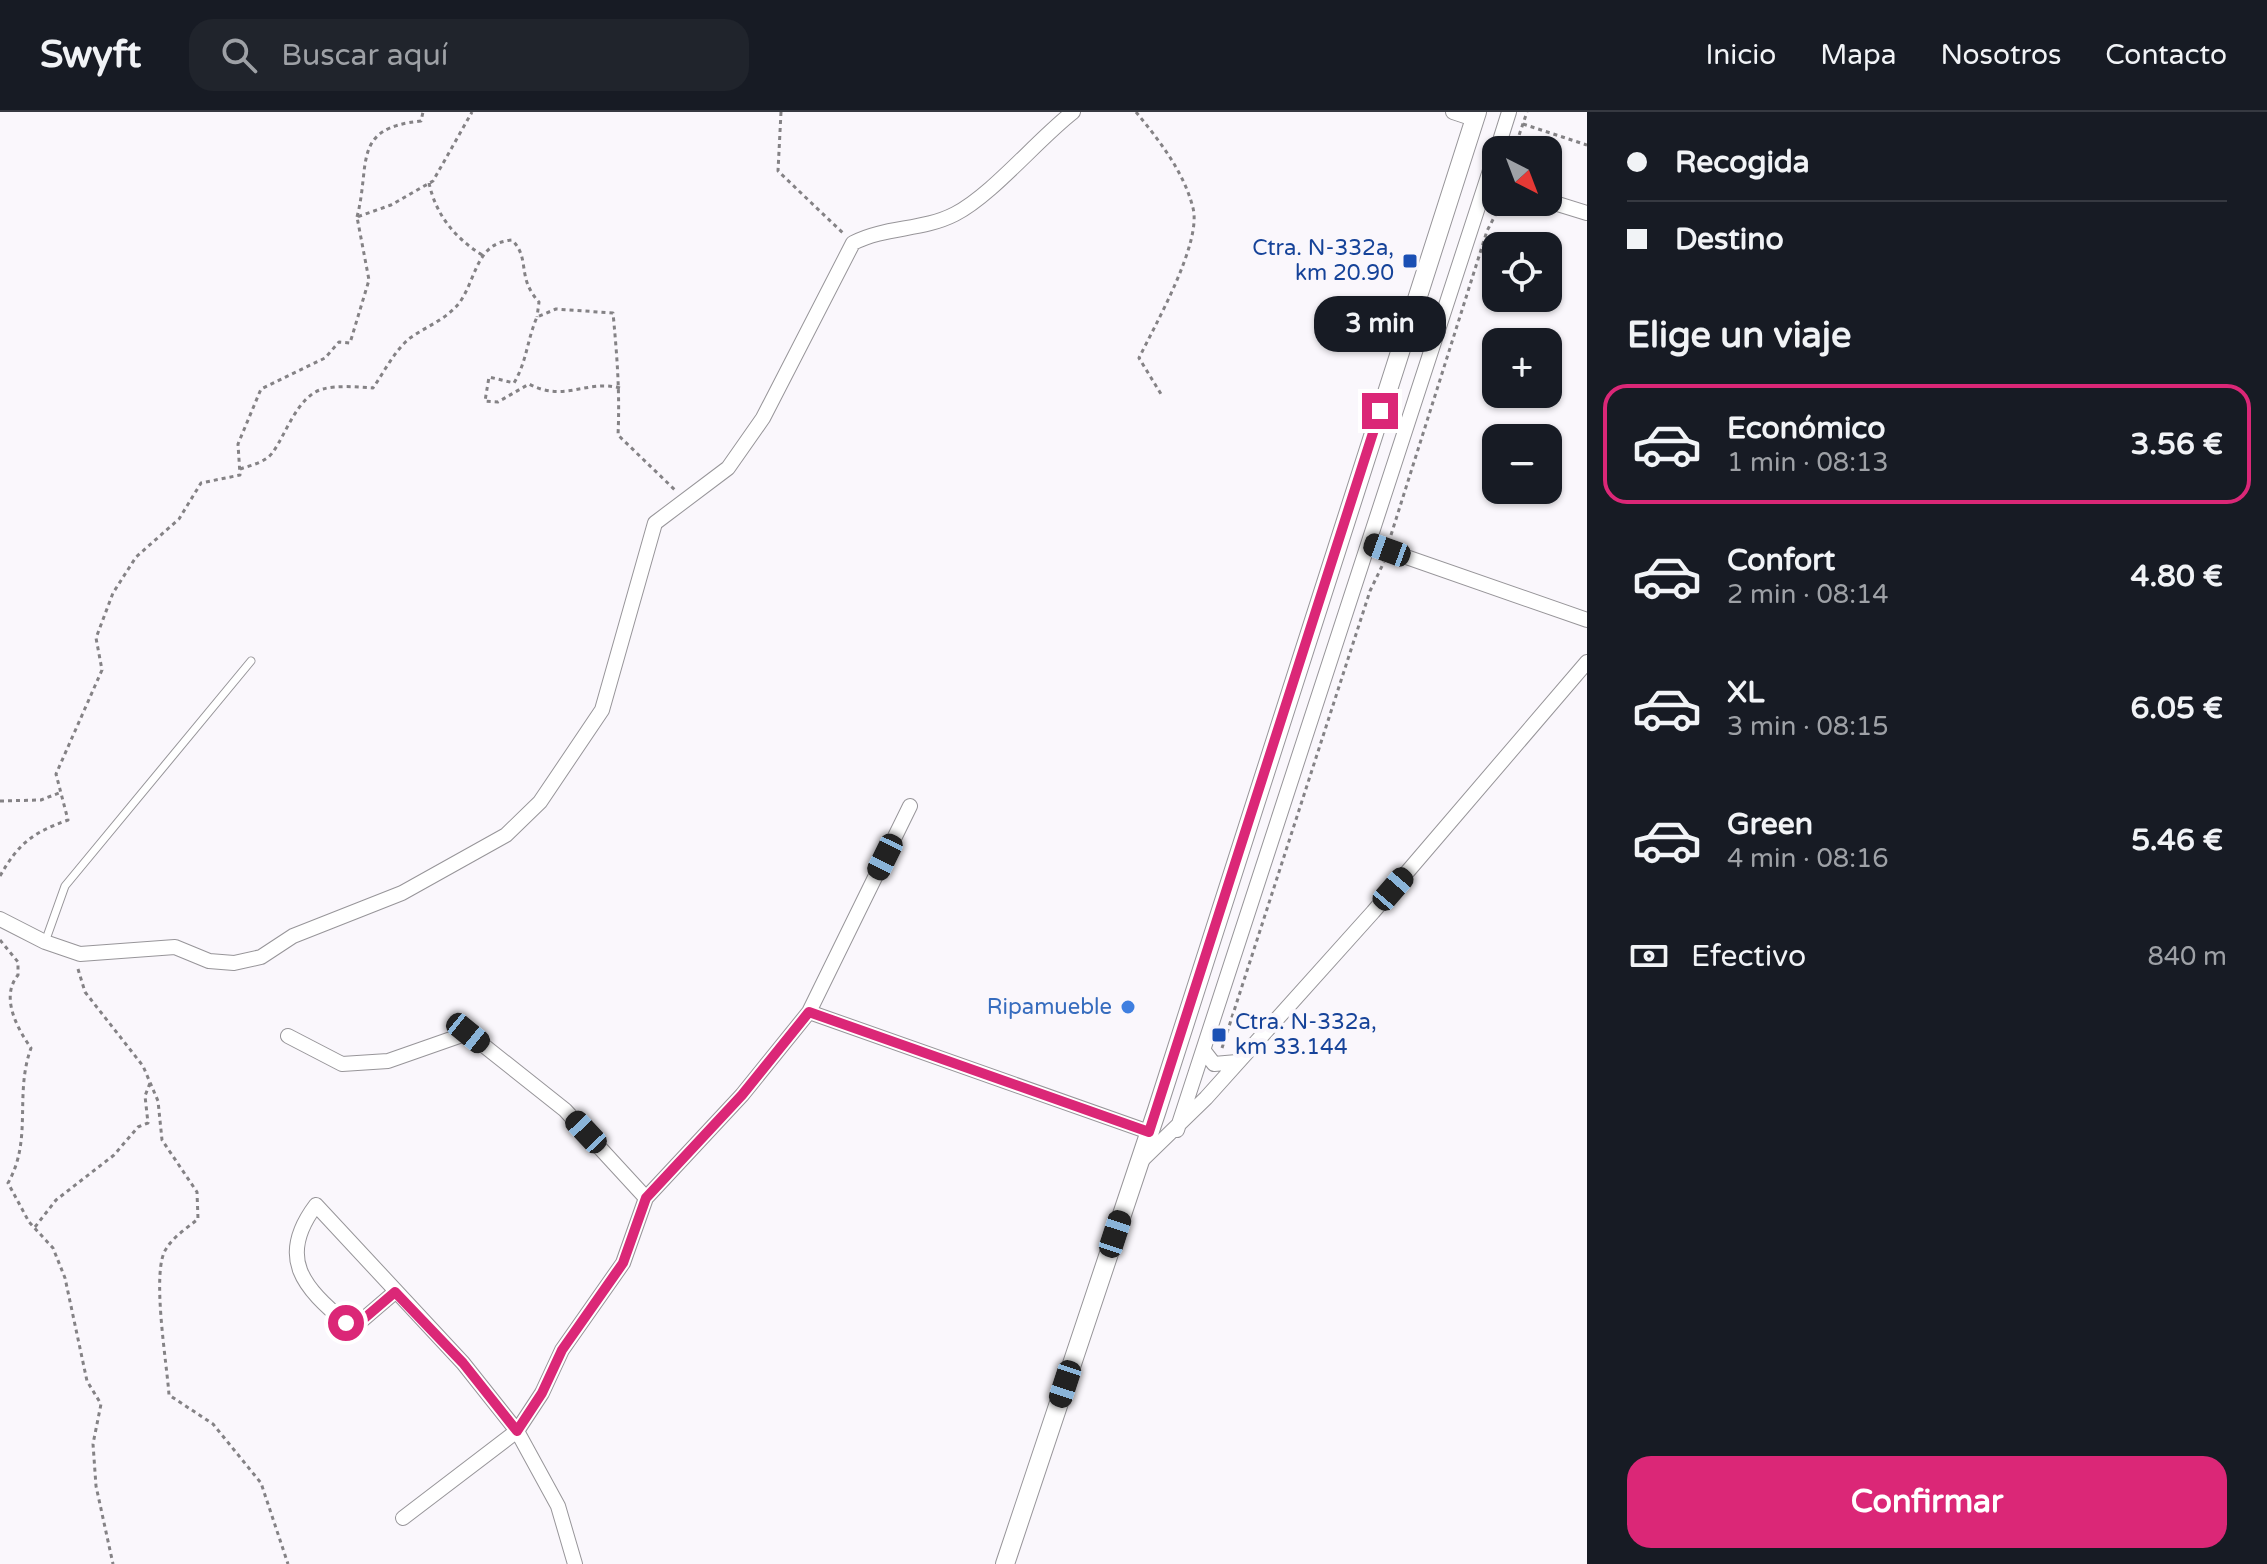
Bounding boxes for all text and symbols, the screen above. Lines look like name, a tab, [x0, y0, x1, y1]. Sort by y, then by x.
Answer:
search box	[189, 19, 749, 91]
text: Swyft	[40, 32, 141, 78]
icon: search	[217, 33, 261, 77]
text: Buscar aquí	[281, 37, 448, 74]
text: Inicio	[1706, 38, 1776, 72]
text: Mapa	[1820, 38, 1896, 72]
text: Nosotros	[1940, 38, 2061, 72]
text: Contacto	[2105, 38, 2227, 72]
north arrow	[1482, 136, 1562, 216]
map controls	[1482, 136, 1562, 504]
text: Recogida	[1675, 144, 1810, 181]
text: Destino	[1675, 221, 1784, 258]
button: locate	[1482, 232, 1562, 312]
place label: Ctra. N-332a, km 20.90	[1252, 235, 1394, 286]
marker: Ctra. N-332a, km 20.90	[1401, 252, 1419, 270]
callout: 3 min	[1314, 295, 1446, 351]
text: 3 min	[1345, 308, 1415, 339]
text: Elige un viaje	[1627, 314, 1851, 357]
button: +	[1482, 328, 1562, 408]
route end	[1362, 393, 1398, 429]
icon: car	[1631, 408, 1703, 480]
text: Económico	[1727, 410, 1885, 447]
button: −	[1482, 424, 1562, 504]
text: 3.56 €	[2130, 426, 2223, 463]
text: 1 min · 08:13	[1727, 447, 1889, 478]
car	[1360, 531, 1414, 569]
icon: car	[1631, 540, 1703, 612]
text: Confort	[1727, 542, 1835, 579]
text: 4.80 €	[2131, 558, 2223, 595]
text: 2 min · 08:14	[1727, 579, 1889, 610]
icon: car	[1631, 672, 1703, 744]
text: XL	[1727, 674, 1764, 711]
text: 6.05 €	[2130, 690, 2223, 727]
text: 3 min · 08:15	[1727, 711, 1889, 742]
icon: car	[1631, 804, 1703, 876]
text: Green	[1727, 806, 1813, 843]
text: 5.46 €	[2131, 822, 2223, 859]
car	[864, 830, 906, 884]
text: 4 min · 08:16	[1727, 843, 1889, 874]
car	[1368, 863, 1418, 915]
icon: cash	[1627, 934, 1671, 978]
text: Efectivo	[1691, 938, 1806, 975]
text: 840 m	[2147, 941, 2227, 972]
place label: Ripamueble	[987, 994, 1112, 1020]
marker: Ripamueble	[1119, 998, 1137, 1016]
car	[442, 1009, 494, 1057]
place label: Ctra. N-332a, km 33.144	[1235, 1009, 1377, 1060]
marker: Ctra. N-332a, km 33.144	[1210, 1026, 1228, 1044]
car	[561, 1106, 611, 1158]
car	[1096, 1207, 1134, 1261]
route start	[328, 1305, 364, 1341]
car	[1046, 1357, 1084, 1411]
button: Confirmar	[1627, 1456, 2227, 1548]

